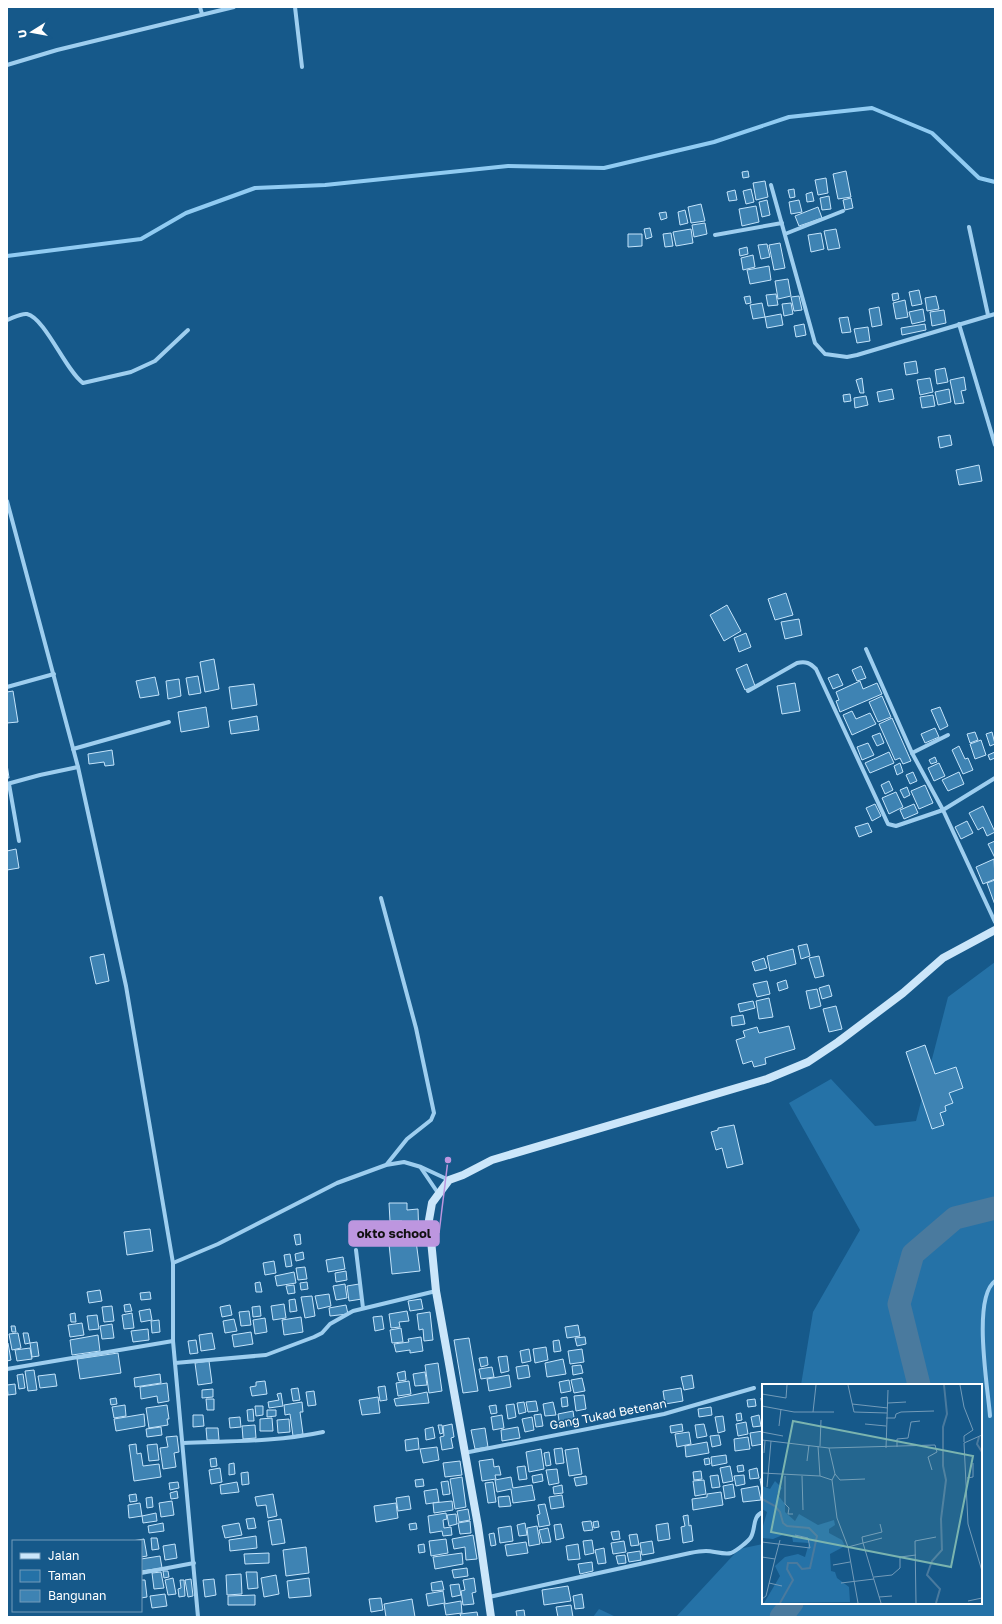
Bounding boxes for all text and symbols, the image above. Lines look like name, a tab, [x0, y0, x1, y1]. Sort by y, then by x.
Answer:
north arrow	[12, 12, 52, 52]
text: U	[15, 29, 29, 39]
callout: okto school	[349, 1221, 439, 1246]
text: okto school	[357, 1225, 432, 1241]
inset map	[762, 1384, 982, 1604]
street label: Gang Tukad Betenan	[548, 1395, 668, 1433]
legend	[12, 1540, 142, 1612]
text: Jalan	[48, 1548, 79, 1563]
text: Taman	[48, 1568, 86, 1583]
text: Bangunan	[48, 1588, 106, 1603]

